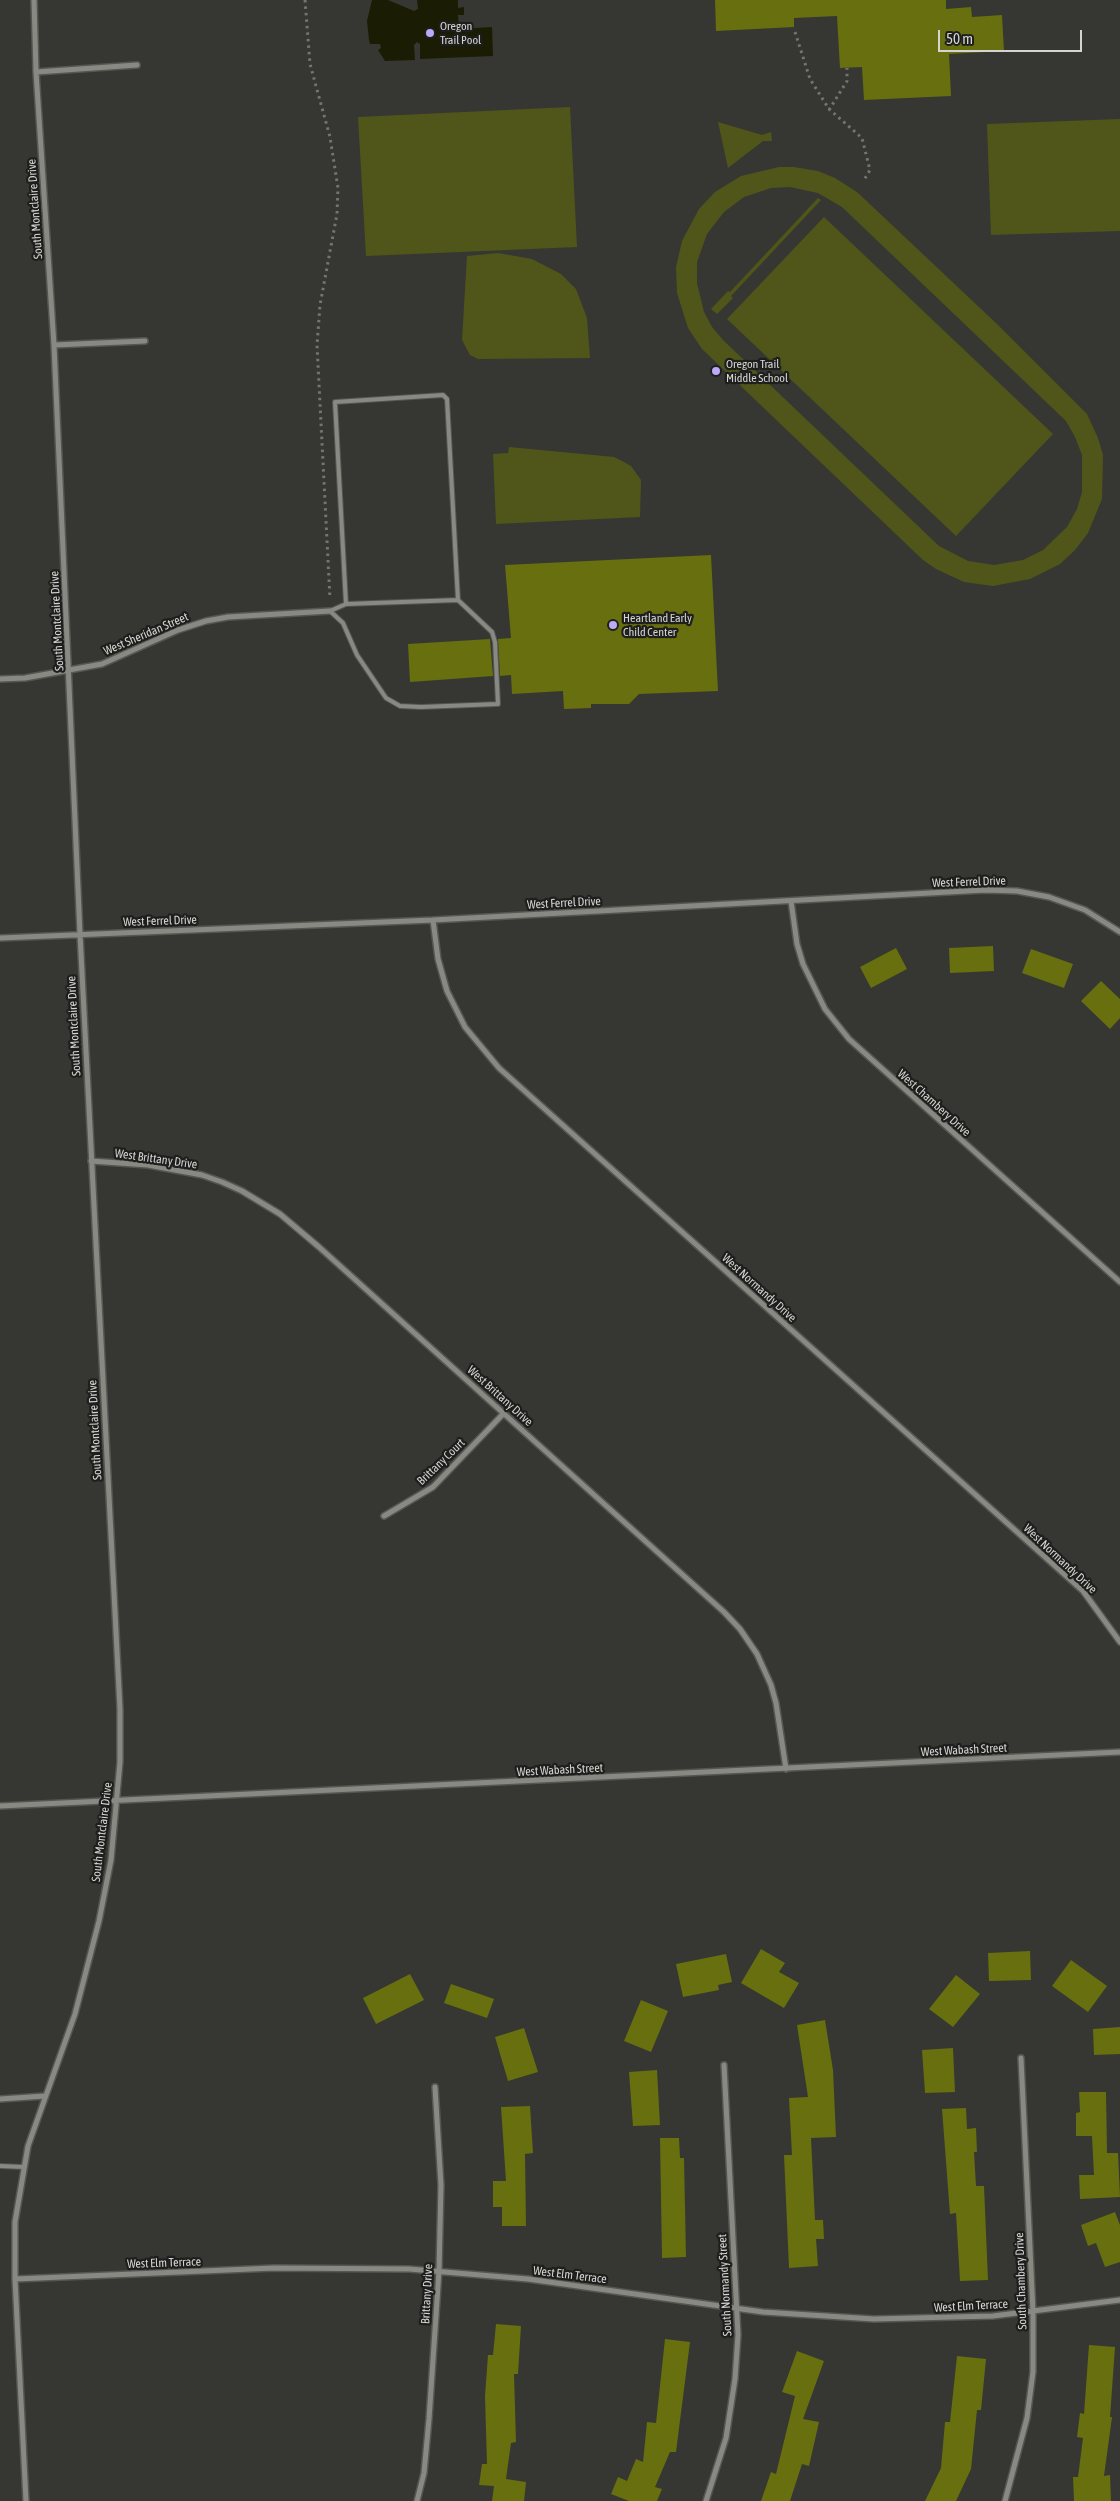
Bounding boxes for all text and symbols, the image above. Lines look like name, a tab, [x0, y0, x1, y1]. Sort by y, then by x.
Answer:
place label: Oregon Trail Pool	[440, 19, 481, 47]
scale bar	[940, 20, 1084, 52]
marker: Oregon Trail Pool	[424, 27, 436, 39]
text: 50 m	[946, 30, 973, 47]
street label: South Montclaire Drive	[24, 159, 46, 259]
place label: Oregon Trail Middle School	[726, 357, 788, 385]
marker: Oregon Trail Middle School	[710, 365, 722, 377]
street label: South Montclaire Drive	[47, 571, 67, 671]
street label: West Sheridan Street	[101, 610, 191, 658]
place label: Heartland Early Child Center	[623, 611, 692, 639]
marker: Heartland Early Child Center	[607, 619, 619, 631]
street label: West Ferrel Drive	[932, 874, 1006, 890]
street label: West Ferrel Drive	[527, 894, 601, 912]
street label: West Ferrel Drive	[123, 913, 197, 929]
street label: South Montclaire Drive	[64, 976, 84, 1076]
street label: West Chambery Drive	[895, 1066, 973, 1140]
street label: West Brittany Drive	[114, 1146, 198, 1172]
street label: West Normandy Drive	[719, 1251, 799, 1325]
street label: West Brittany Drive	[464, 1363, 536, 1429]
street label: South Montclaire Drive	[85, 1380, 105, 1480]
street label: Brittany Court	[414, 1436, 468, 1488]
street label: West Normandy Drive	[1020, 1521, 1100, 1597]
street label: West Wabash Street	[921, 1741, 1007, 1759]
street label: West Wabash Street	[517, 1761, 603, 1779]
street label: South Montclaire Drive	[89, 1781, 115, 1883]
street label: South Chambery Drive	[1012, 2232, 1030, 2330]
street label: South Normandy Street	[715, 2234, 735, 2336]
street label: West Elm Terrace	[127, 2255, 201, 2271]
street label: West Elm Terrace	[532, 2263, 608, 2287]
street label: Brittany Drive	[418, 2264, 436, 2324]
street label: West Elm Terrace	[934, 2297, 1008, 2315]

